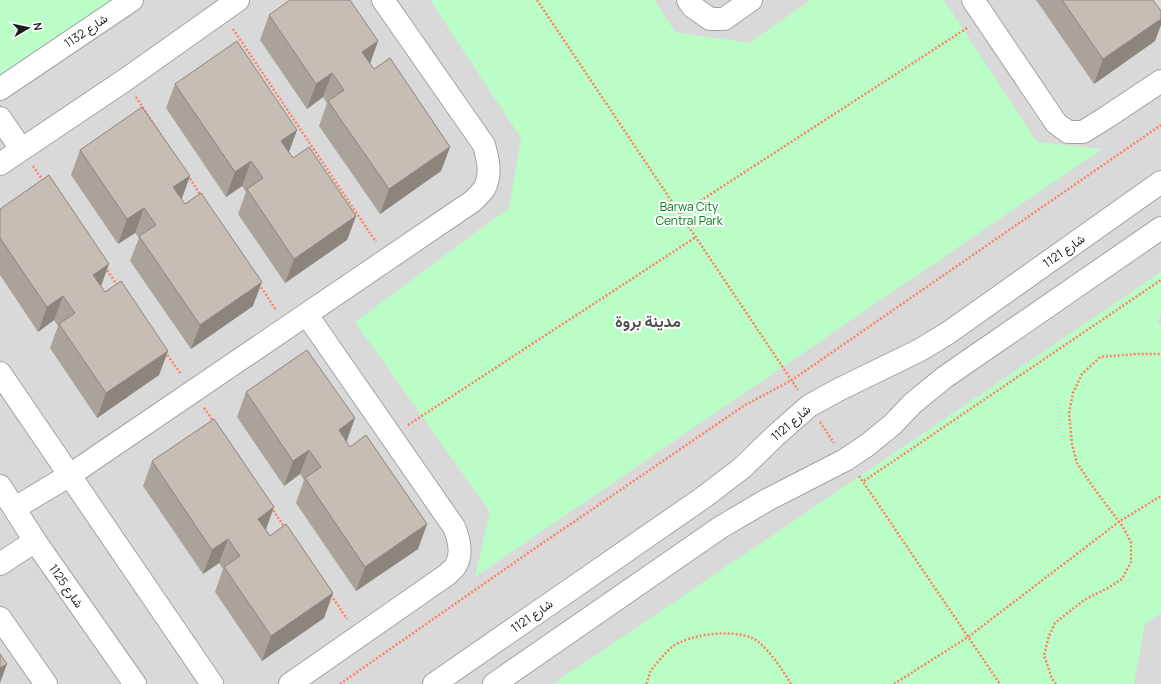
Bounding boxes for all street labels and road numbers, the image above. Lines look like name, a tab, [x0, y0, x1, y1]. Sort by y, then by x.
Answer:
street label: شارع 1132	[60, 10, 112, 52]
street label: شارع 1121	[1039, 230, 1089, 272]
street label: شارع 1121	[767, 401, 815, 445]
street label: شارع 1125	[44, 560, 88, 612]
street label: شارع 1121	[507, 595, 557, 637]

